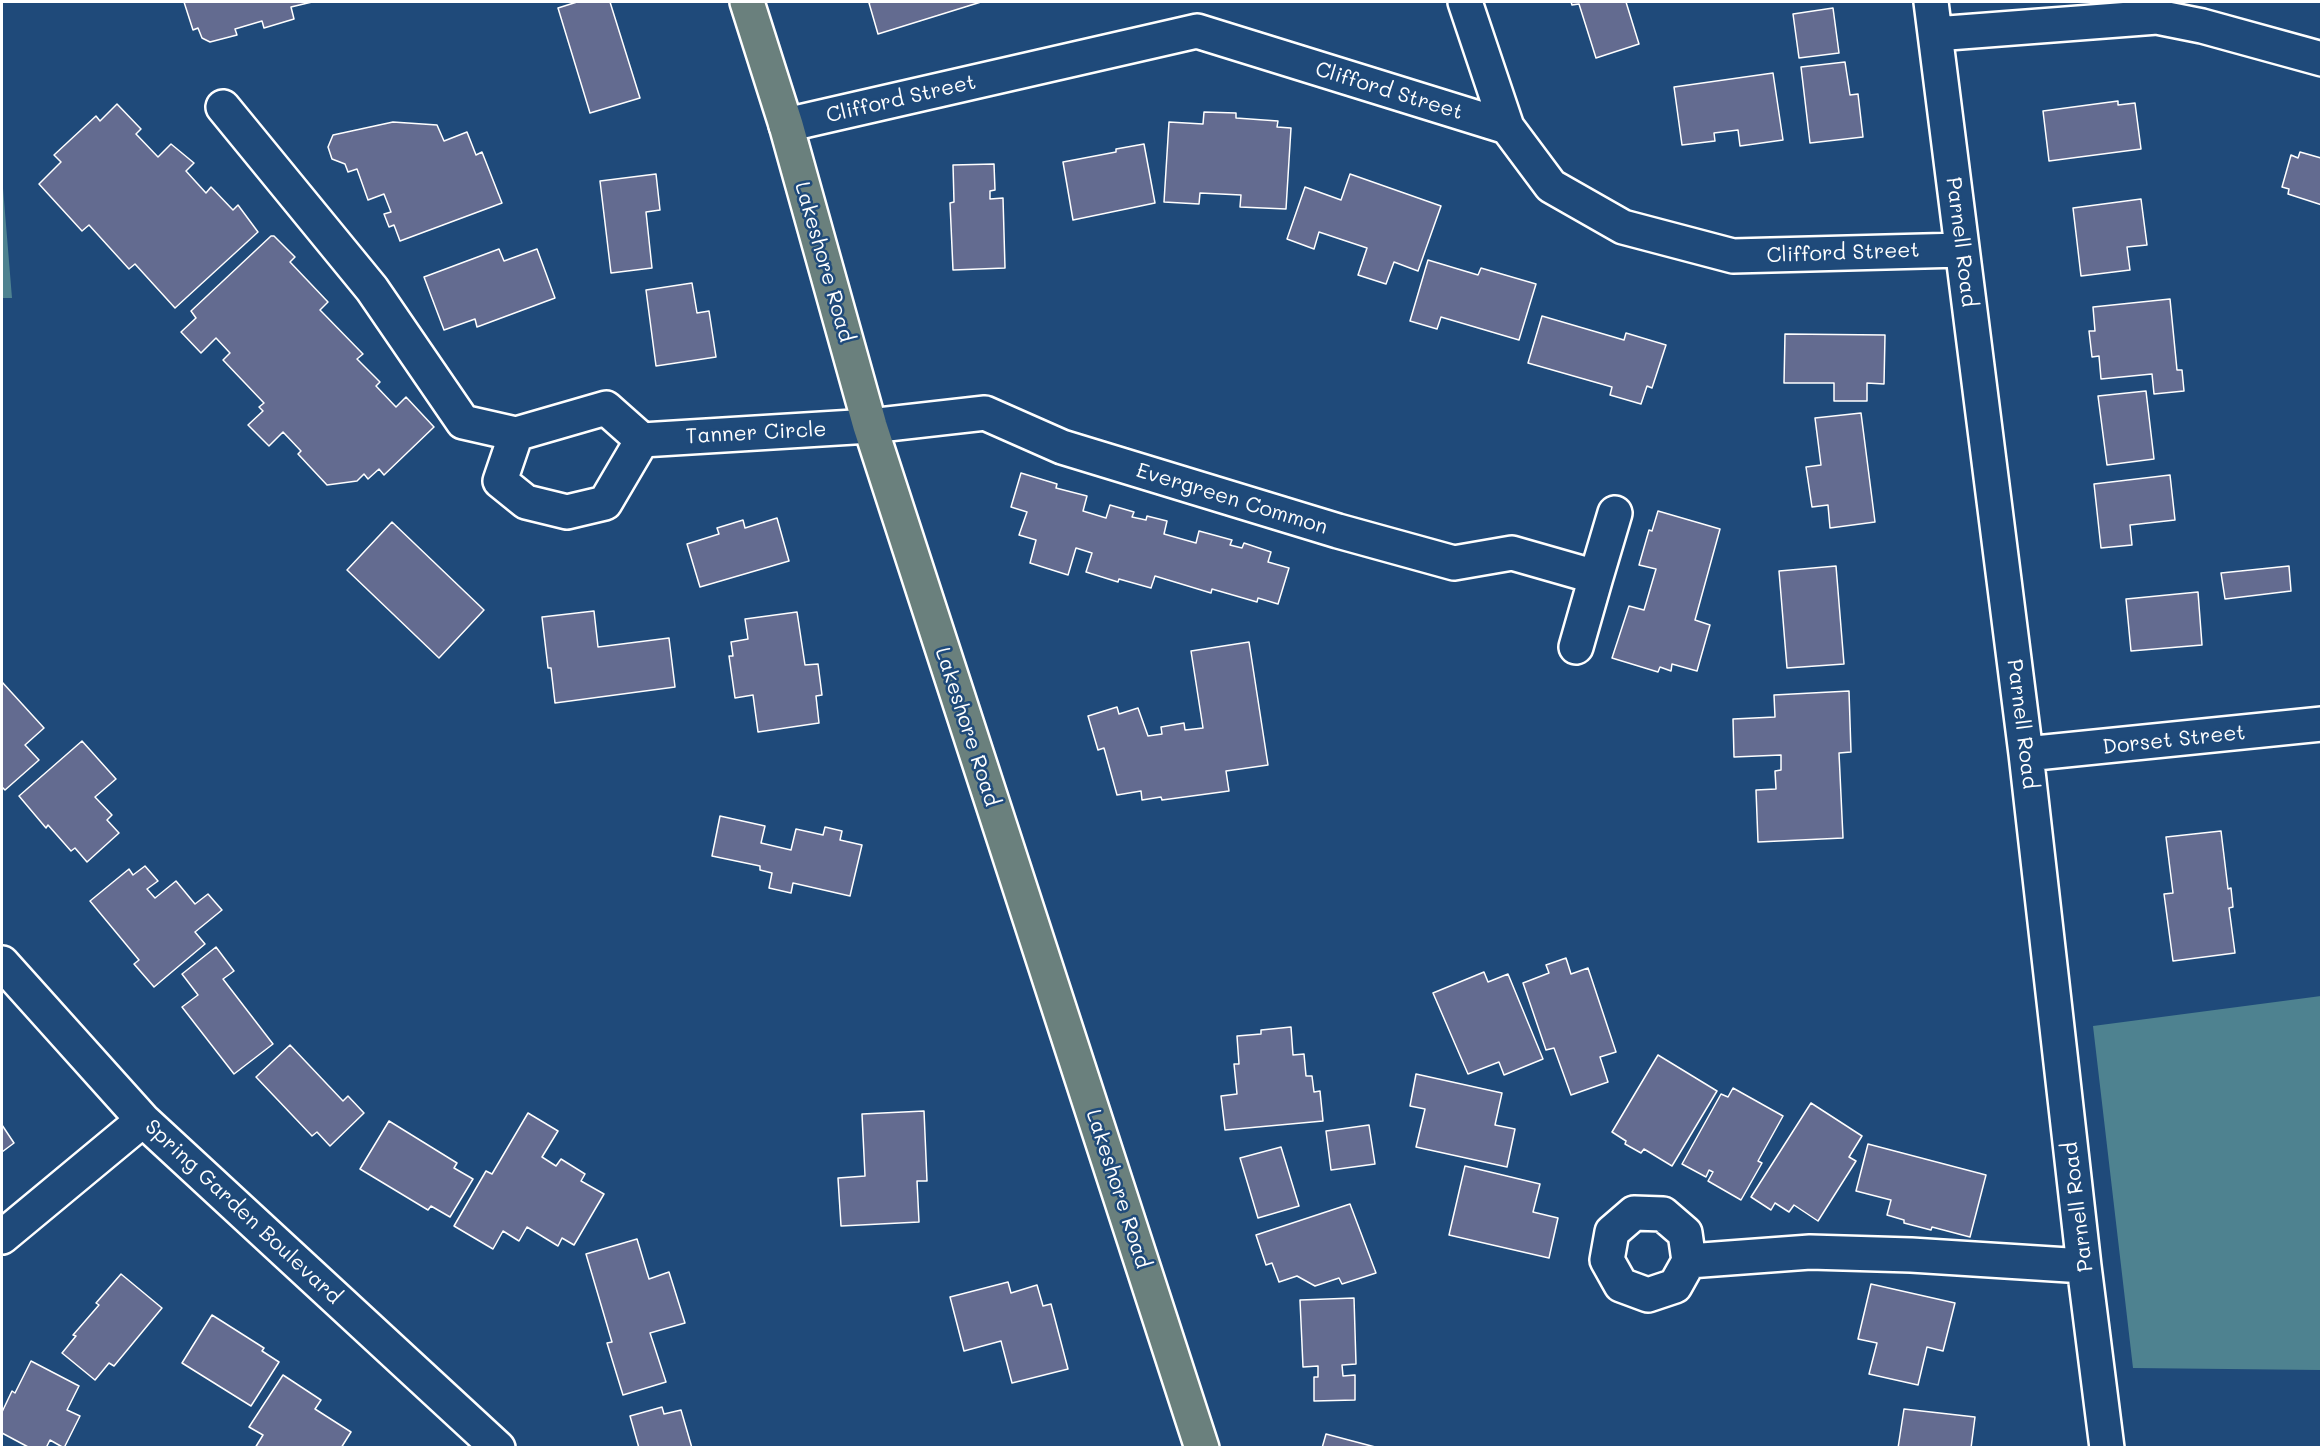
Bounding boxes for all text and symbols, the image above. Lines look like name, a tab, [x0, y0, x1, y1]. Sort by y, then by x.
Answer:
street label: Clifford Street	[1312, 57, 1466, 125]
street label: Clifford Street	[824, 70, 978, 128]
street label: Parnell Road	[1941, 176, 1981, 308]
street label: Lakeshore Road	[789, 179, 859, 345]
street label: Clifford Street	[1766, 238, 1920, 268]
street label: Tanner Circle	[685, 417, 827, 449]
street label: Evergreen Common	[1133, 458, 1331, 540]
street label: Lakeshore Road	[929, 644, 1005, 810]
street label: Parnell Road	[2002, 658, 2042, 790]
street label: Dorset Street	[2101, 720, 2247, 760]
street label: Lakeshore Road	[1080, 1106, 1156, 1272]
street label: Spring Garden Boulevard	[140, 1114, 346, 1310]
street label: Parnell Road	[2058, 1141, 2098, 1273]

